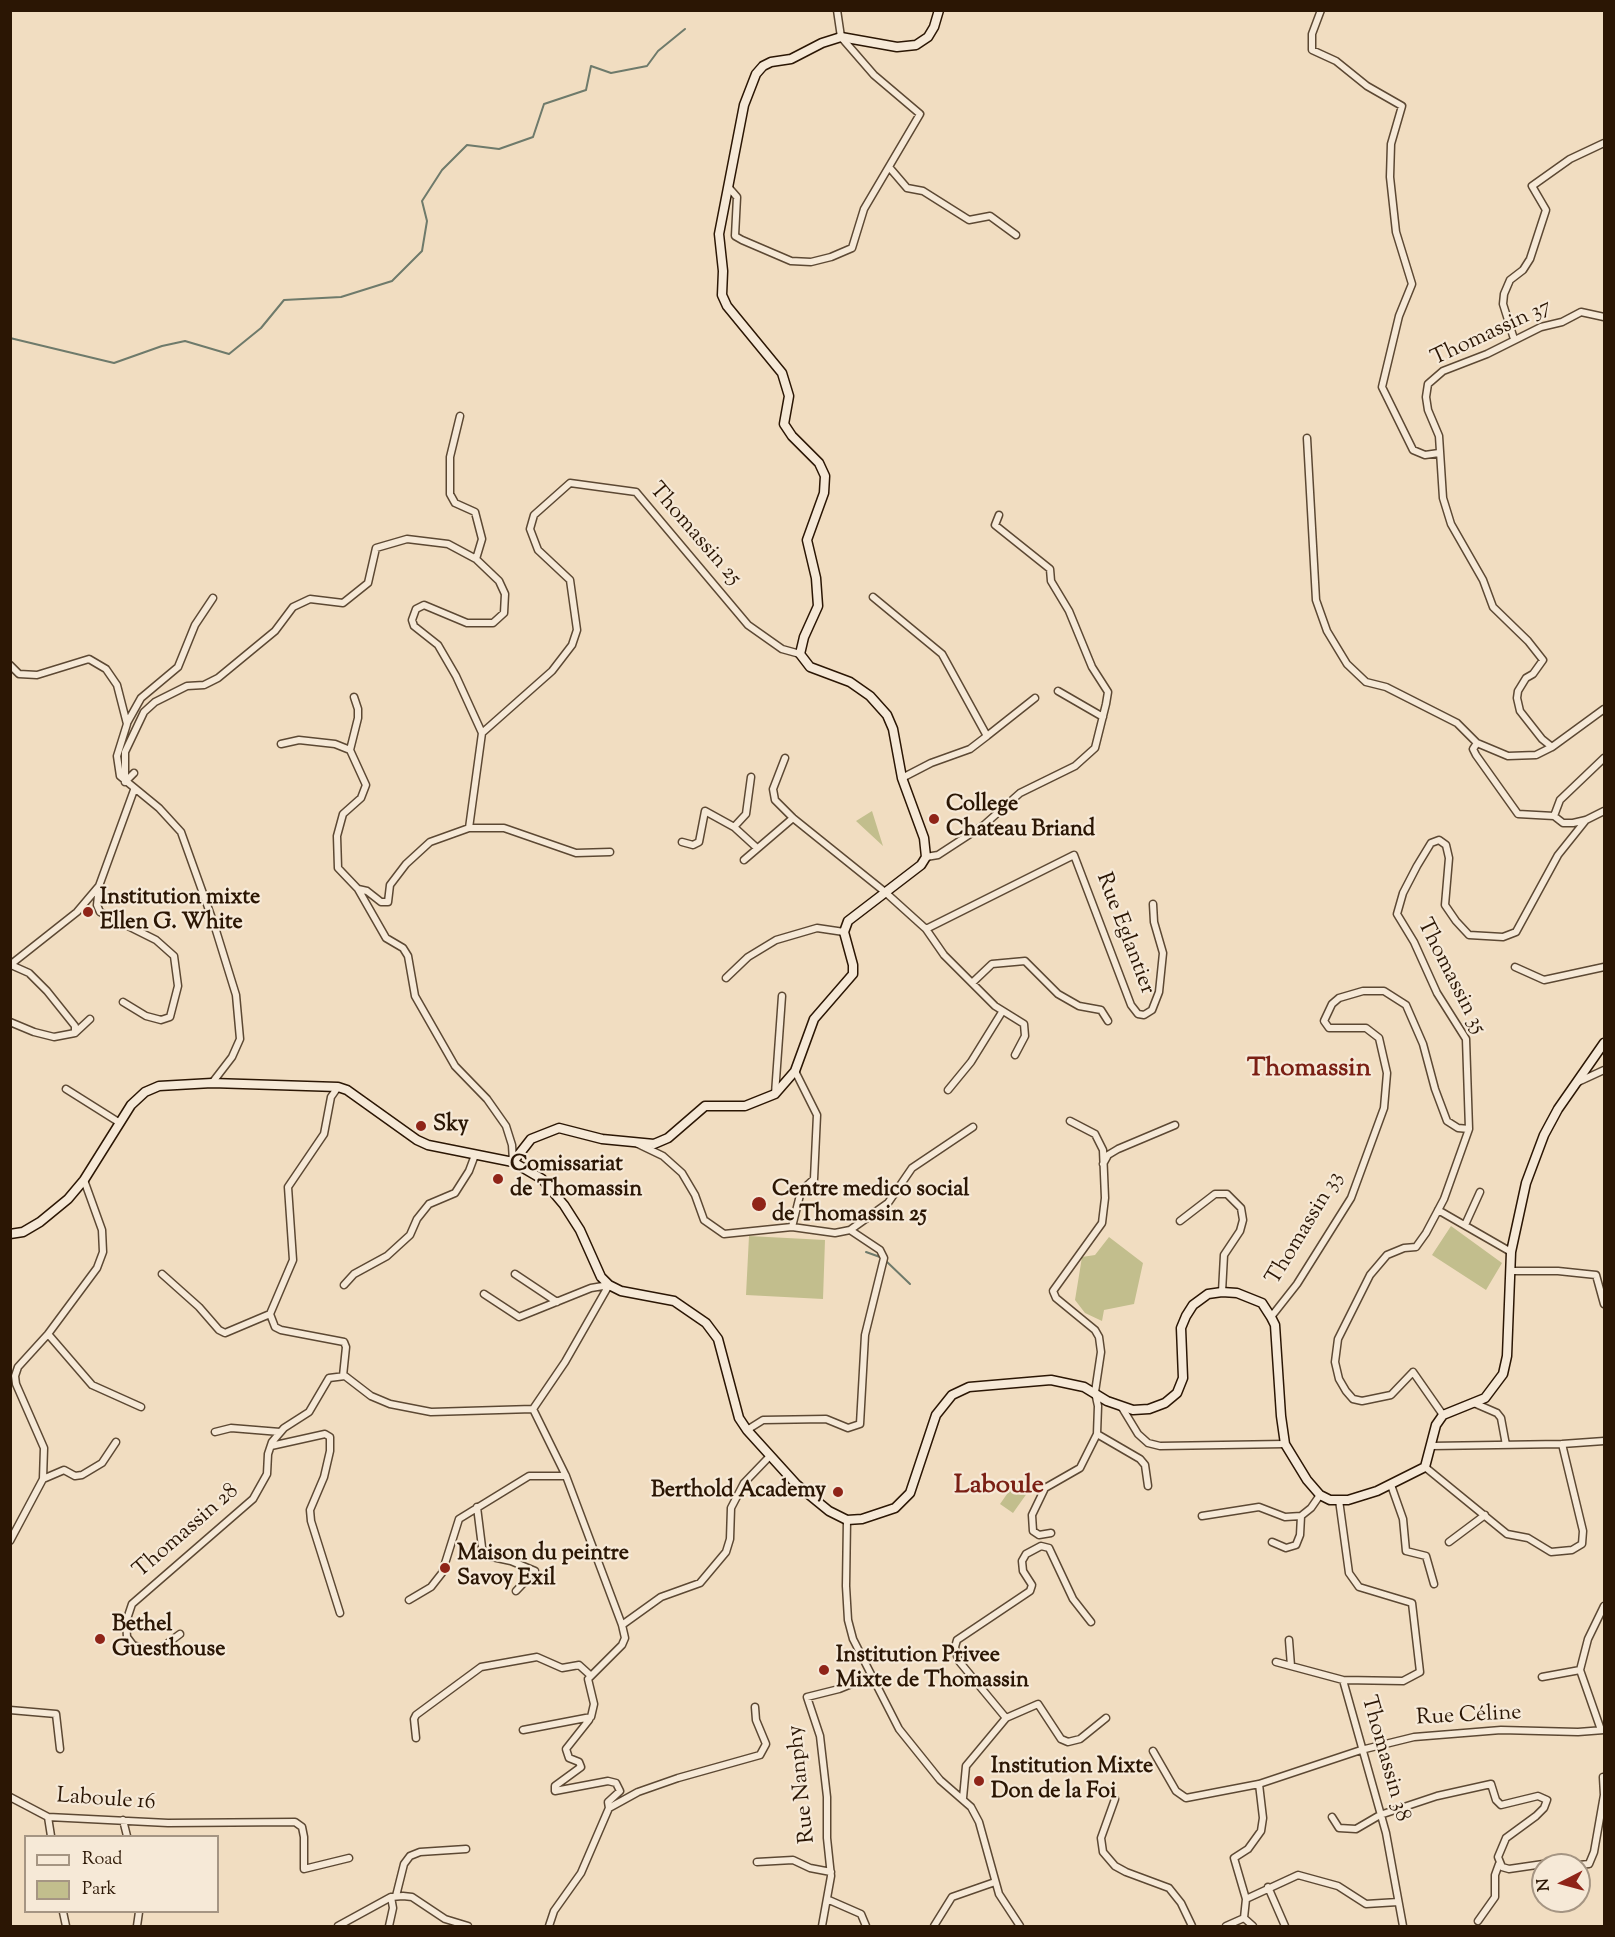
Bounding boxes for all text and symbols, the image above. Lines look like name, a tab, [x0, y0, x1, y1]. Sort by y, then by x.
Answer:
street label: Thomassin 37	[1428, 295, 1556, 373]
street label: Thomassin 25	[642, 478, 746, 592]
place label: College Chateau Briand	[946, 793, 1095, 844]
marker: College Chateau Briand	[927, 812, 941, 826]
street label: Rue Eglantier	[1089, 870, 1159, 998]
place label: Institution mixte Ellen G. White	[100, 886, 260, 938]
marker: Institution mixte Ellen G. White	[81, 905, 95, 919]
street label: Thomassin 35	[1410, 915, 1490, 1039]
district label: Thomassin	[1247, 1055, 1371, 1087]
place label: Sky	[433, 1113, 469, 1139]
marker: Sky	[414, 1119, 428, 1133]
place label: Comissariat de Thomassin	[510, 1153, 642, 1204]
street label: Thomassin 33	[1262, 1168, 1350, 1290]
marker: Comissariat de Thomassin	[491, 1172, 505, 1186]
place label: Centre medico social de Thomassin 25	[772, 1178, 969, 1230]
marker: Centre medico social de Thomassin 25	[750, 1195, 768, 1213]
district label: Laboule	[954, 1472, 1044, 1504]
street label: Thomassin 28	[129, 1479, 245, 1585]
place label: Berthold Academy	[651, 1479, 826, 1505]
marker: Berthold Academy	[831, 1485, 845, 1499]
place label: Maison du peintre Savoy Exil	[457, 1542, 629, 1594]
marker: Maison du peintre Savoy Exil	[438, 1561, 452, 1575]
place label: Bethel Guesthouse	[112, 1613, 225, 1664]
marker: Bethel Guesthouse	[93, 1632, 107, 1646]
place label: Institution Privee Mixte de Thomassin	[836, 1644, 1029, 1696]
marker: Institution Privee Mixte de Thomassin	[817, 1663, 831, 1677]
street label: Thomassin 38	[1353, 1693, 1415, 1825]
street label: Rue Céline	[1416, 1701, 1522, 1733]
street label: Rue Nanphy	[784, 1724, 822, 1844]
place label: Institution Mixte Don de la Foi	[991, 1755, 1153, 1807]
marker: Institution Mixte Don de la Foi	[972, 1774, 986, 1788]
street label: Laboule 16	[56, 1784, 156, 1818]
legend	[24, 1835, 219, 1913]
text: Road	[82, 1847, 122, 1873]
north arrow	[1531, 1853, 1591, 1913]
text: Park	[82, 1877, 116, 1903]
text: N	[1532, 1877, 1557, 1892]

